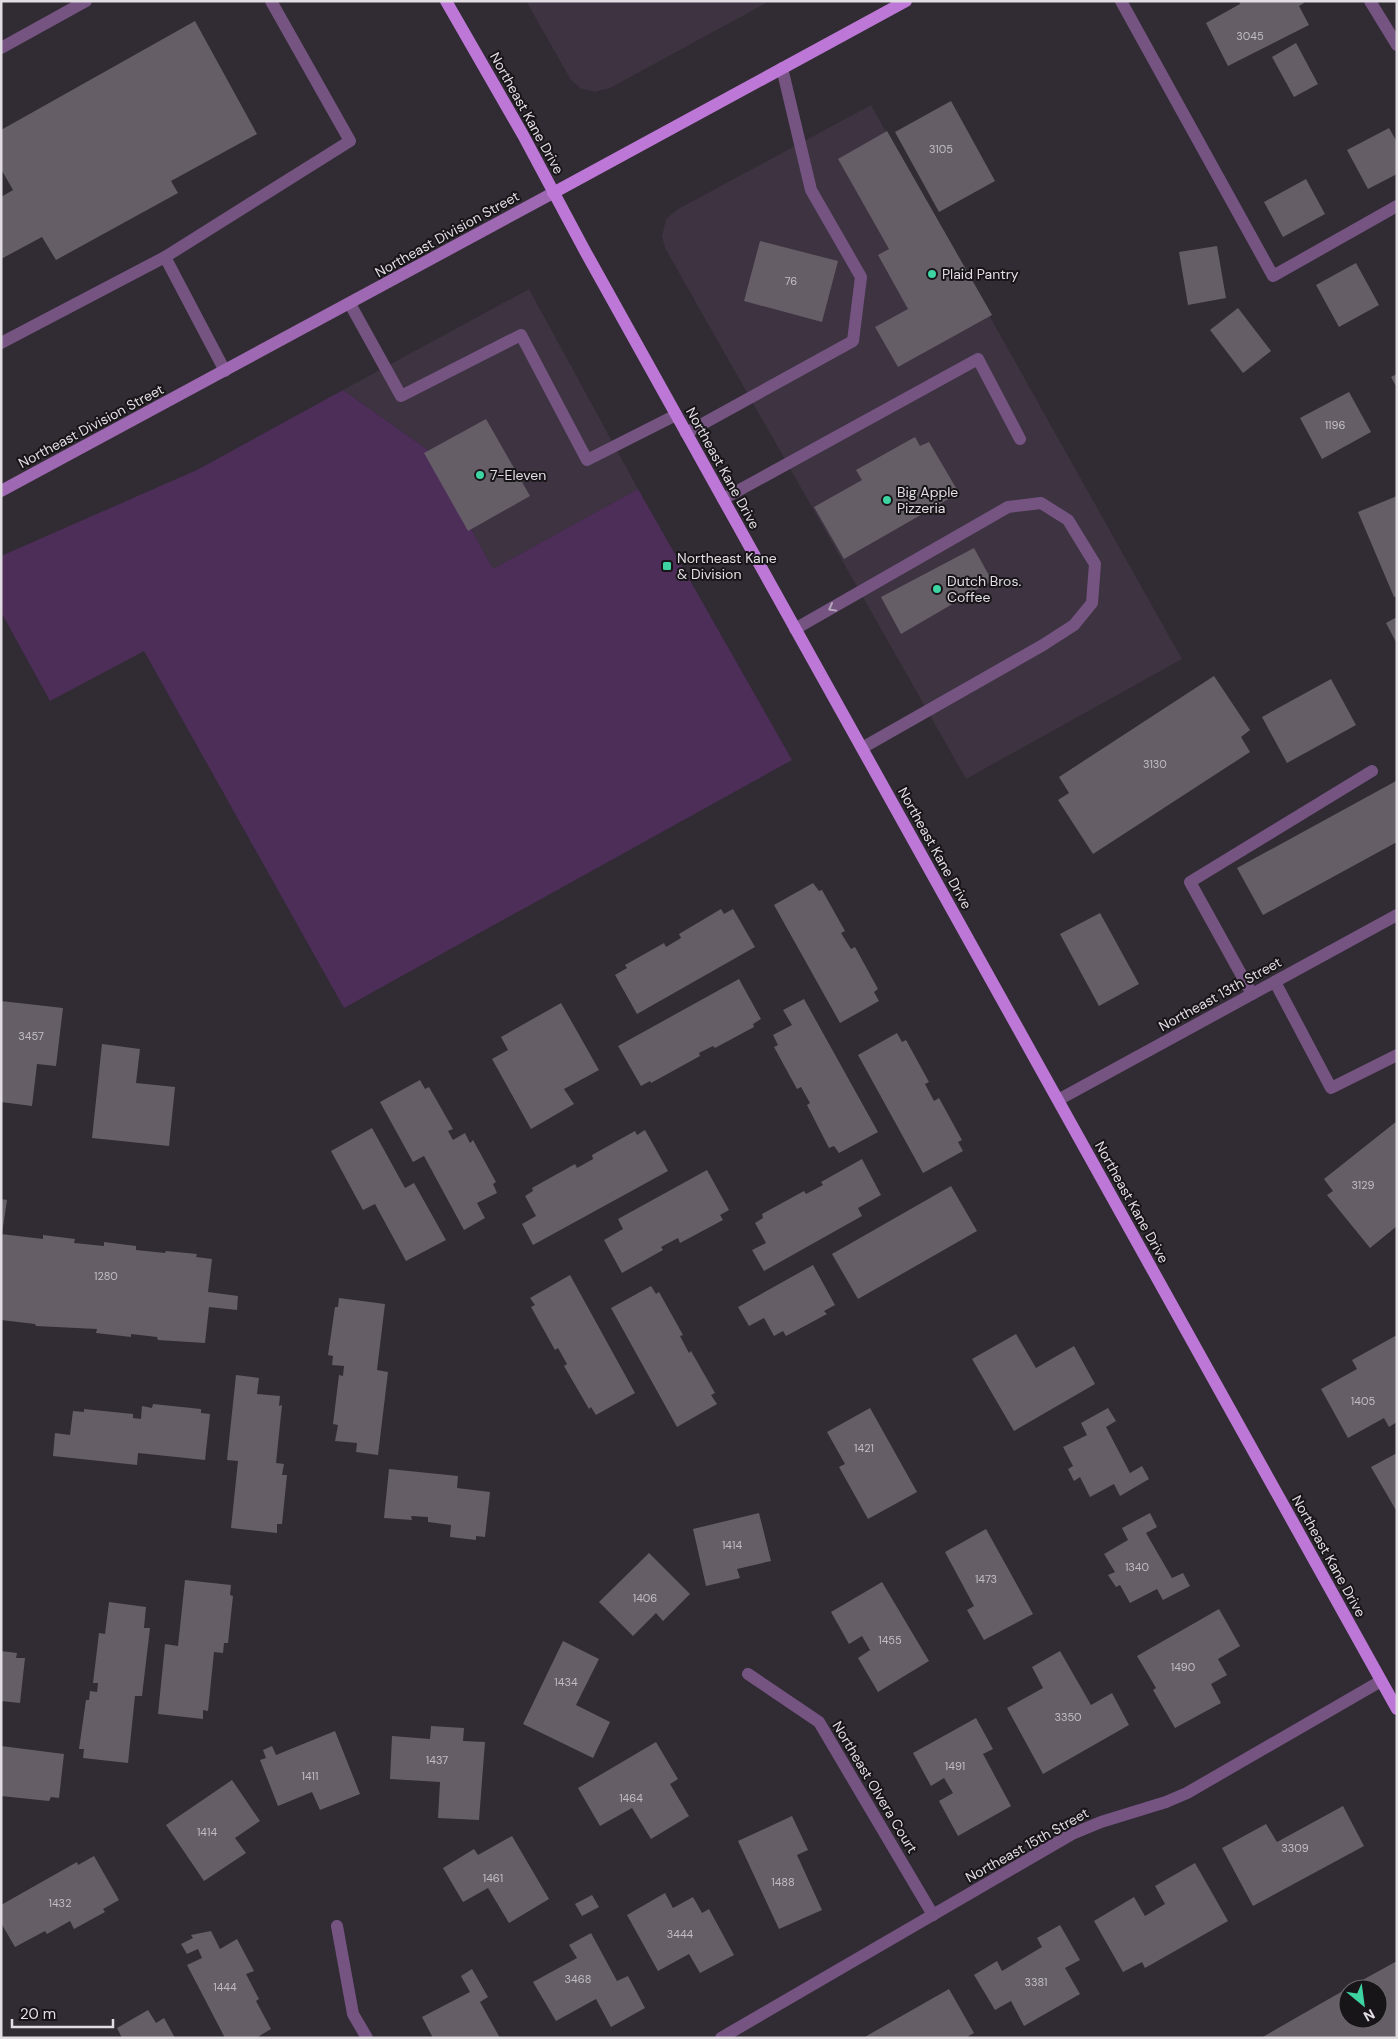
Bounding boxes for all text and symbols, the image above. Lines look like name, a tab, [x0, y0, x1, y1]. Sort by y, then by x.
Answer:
house number: 3045	[1236, 29, 1264, 43]
street label: Northeast Kane Drive	[486, 49, 568, 177]
house number: 3105	[929, 142, 953, 156]
street label: Northeast Division Street	[372, 187, 522, 281]
place label: Plaid Pantry	[942, 265, 1019, 283]
marker: Plaid Pantry	[926, 268, 938, 280]
house number: 76	[785, 274, 797, 288]
street label: Northeast Division Street	[15, 380, 167, 472]
street label: Northeast Kane Drive	[682, 404, 764, 532]
house number: 1196	[1325, 418, 1345, 432]
place label: 7-Eleven	[490, 466, 546, 484]
marker: 7-Eleven	[474, 469, 486, 481]
place label: Big Apple Pizzeria	[897, 483, 958, 517]
marker: Big Apple Pizzeria	[881, 494, 893, 506]
place label: Northeast Kane & Division	[677, 549, 777, 583]
marker: Northeast Kane & Division	[661, 560, 673, 572]
place label: Dutch Bros. Coffee	[947, 572, 1021, 606]
marker: Dutch Bros. Coffee	[931, 583, 943, 595]
one-way arrow	[828, 602, 837, 612]
house number: 3130	[1143, 757, 1167, 771]
street label: Northeast Kane Drive	[894, 784, 976, 912]
street label: Northeast 13th Street	[1155, 953, 1285, 1035]
house number: 3457	[18, 1029, 44, 1043]
street label: Northeast Kane Drive	[1091, 1138, 1173, 1266]
house number: 3129	[1352, 1178, 1375, 1192]
house number: 1280	[94, 1269, 118, 1283]
house number: 1405	[1351, 1394, 1375, 1408]
house number: 1421	[854, 1441, 874, 1455]
street label: Northeast Kane Drive	[1288, 1492, 1370, 1620]
house number: 1414	[722, 1538, 742, 1552]
house number: 1340	[1125, 1560, 1149, 1574]
house number: 1473	[975, 1572, 997, 1586]
house number: 1406	[633, 1591, 657, 1605]
house number: 1455	[878, 1633, 902, 1647]
house number: 1490	[1171, 1660, 1195, 1674]
house number: 1434	[554, 1675, 578, 1689]
house number: 3350	[1054, 1710, 1082, 1724]
street label: Northeast Olvera Court	[828, 1718, 922, 1856]
house number: 1437	[426, 1753, 448, 1767]
house number: 1491	[945, 1759, 965, 1773]
house number: 1411	[302, 1769, 318, 1783]
house number: 1464	[619, 1791, 643, 1805]
street label: Northeast 15th Street	[962, 1804, 1092, 1886]
house number: 1414	[197, 1825, 217, 1839]
house number: 3309	[1281, 1841, 1309, 1855]
house number: 1461	[483, 1871, 503, 1885]
house number: 1488	[771, 1875, 795, 1889]
house number: 1432	[49, 1896, 71, 1910]
house number: 3444	[667, 1927, 694, 1941]
house number: 3468	[565, 1972, 591, 1986]
house number: 3381	[1025, 1975, 1047, 1989]
north arrow	[1338, 1979, 1388, 2029]
house number: 1444	[213, 1980, 237, 1994]
scale bar	[12, 1996, 114, 2028]
text: 20 m	[20, 2004, 56, 2024]
text: N	[1360, 2005, 1378, 2026]

